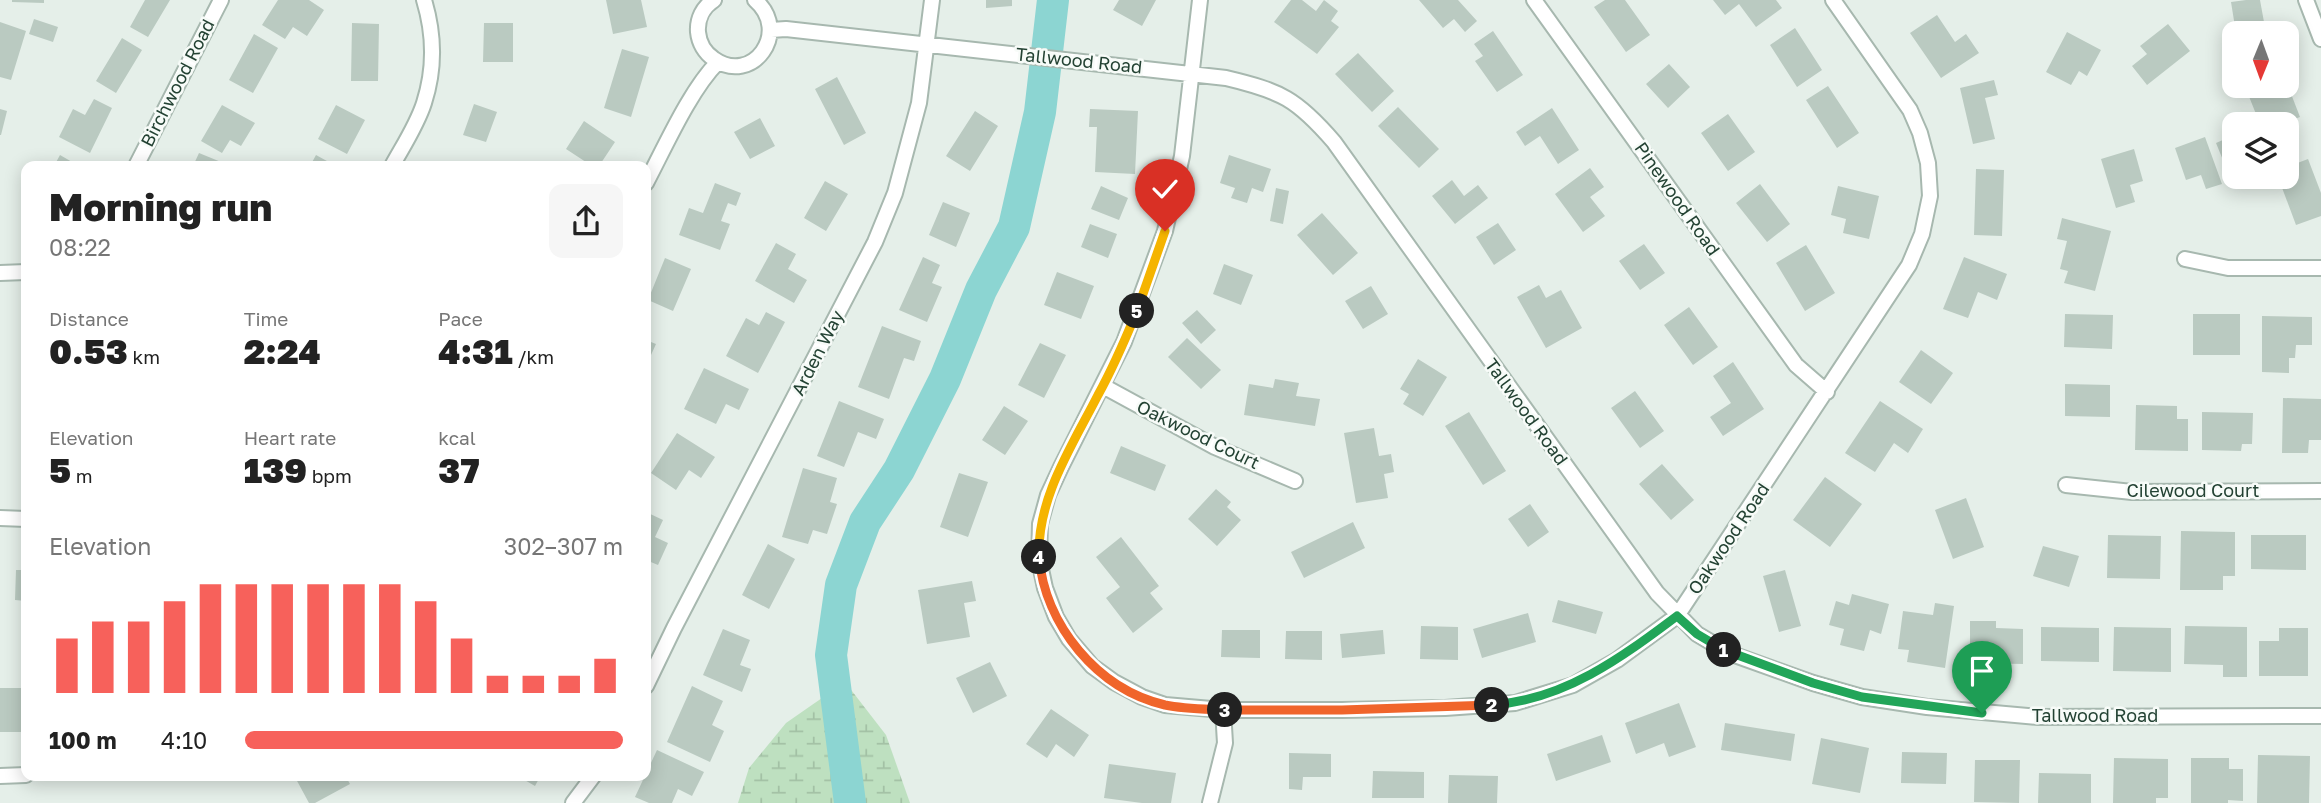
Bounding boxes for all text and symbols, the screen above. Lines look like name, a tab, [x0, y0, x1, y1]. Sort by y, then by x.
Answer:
street label: Birchwood Road	[136, 15, 219, 150]
north arrow	[2222, 21, 2300, 98]
map controls	[2222, 21, 2299, 189]
street label: Tallwood Road	[1015, 42, 1143, 78]
button: layers	[2222, 112, 2299, 189]
street label: Pinewood Road	[1630, 137, 1725, 259]
pin	[1135, 159, 1195, 231]
icon: check	[1146, 170, 1184, 208]
text: Morning run	[49, 184, 272, 229]
button: share	[549, 184, 623, 258]
text: 08:22	[49, 233, 111, 261]
pin: 5	[1120, 294, 1154, 328]
text: 5	[1131, 299, 1142, 322]
street label: Arden Way	[786, 306, 848, 399]
text: Distance	[49, 307, 129, 330]
text: Time	[244, 307, 288, 330]
text: Pace	[438, 307, 483, 330]
text: 0.53	[49, 330, 128, 372]
text: 2:24	[244, 330, 321, 372]
text: 4:31	[438, 330, 513, 372]
text: km	[128, 345, 160, 368]
text: /km	[513, 345, 554, 368]
street label: Tallwood Road	[1481, 354, 1573, 469]
street label: Oakwood Court	[1133, 395, 1263, 473]
text: Elevation	[49, 426, 134, 449]
text: Heart rate	[244, 426, 336, 449]
text: kcal	[438, 426, 476, 449]
text: 5	[49, 449, 71, 491]
text: 139	[244, 449, 307, 491]
text: 37	[438, 449, 480, 491]
text: m	[71, 464, 93, 487]
text: bpm	[307, 464, 352, 487]
street label: Oakwood Road	[1683, 479, 1774, 598]
street label: Cilewood Court	[2127, 479, 2259, 501]
text: Elevation	[49, 532, 151, 560]
text: 302–307 m	[504, 532, 623, 560]
pin: 4	[1021, 540, 1056, 574]
text: 4	[1033, 545, 1044, 568]
pin: 1	[1706, 632, 1742, 668]
text: 1	[1719, 638, 1728, 661]
pin	[1952, 641, 2012, 713]
icon: arrive	[1963, 652, 2001, 690]
pin: 2	[1474, 688, 1510, 722]
pin: 3	[1208, 692, 1242, 728]
text: 2	[1486, 693, 1497, 716]
text: 3	[1219, 698, 1230, 721]
street label: Tallwood Road	[2032, 704, 2158, 726]
text: 100 m	[49, 726, 117, 754]
text: 4:10	[161, 726, 207, 754]

